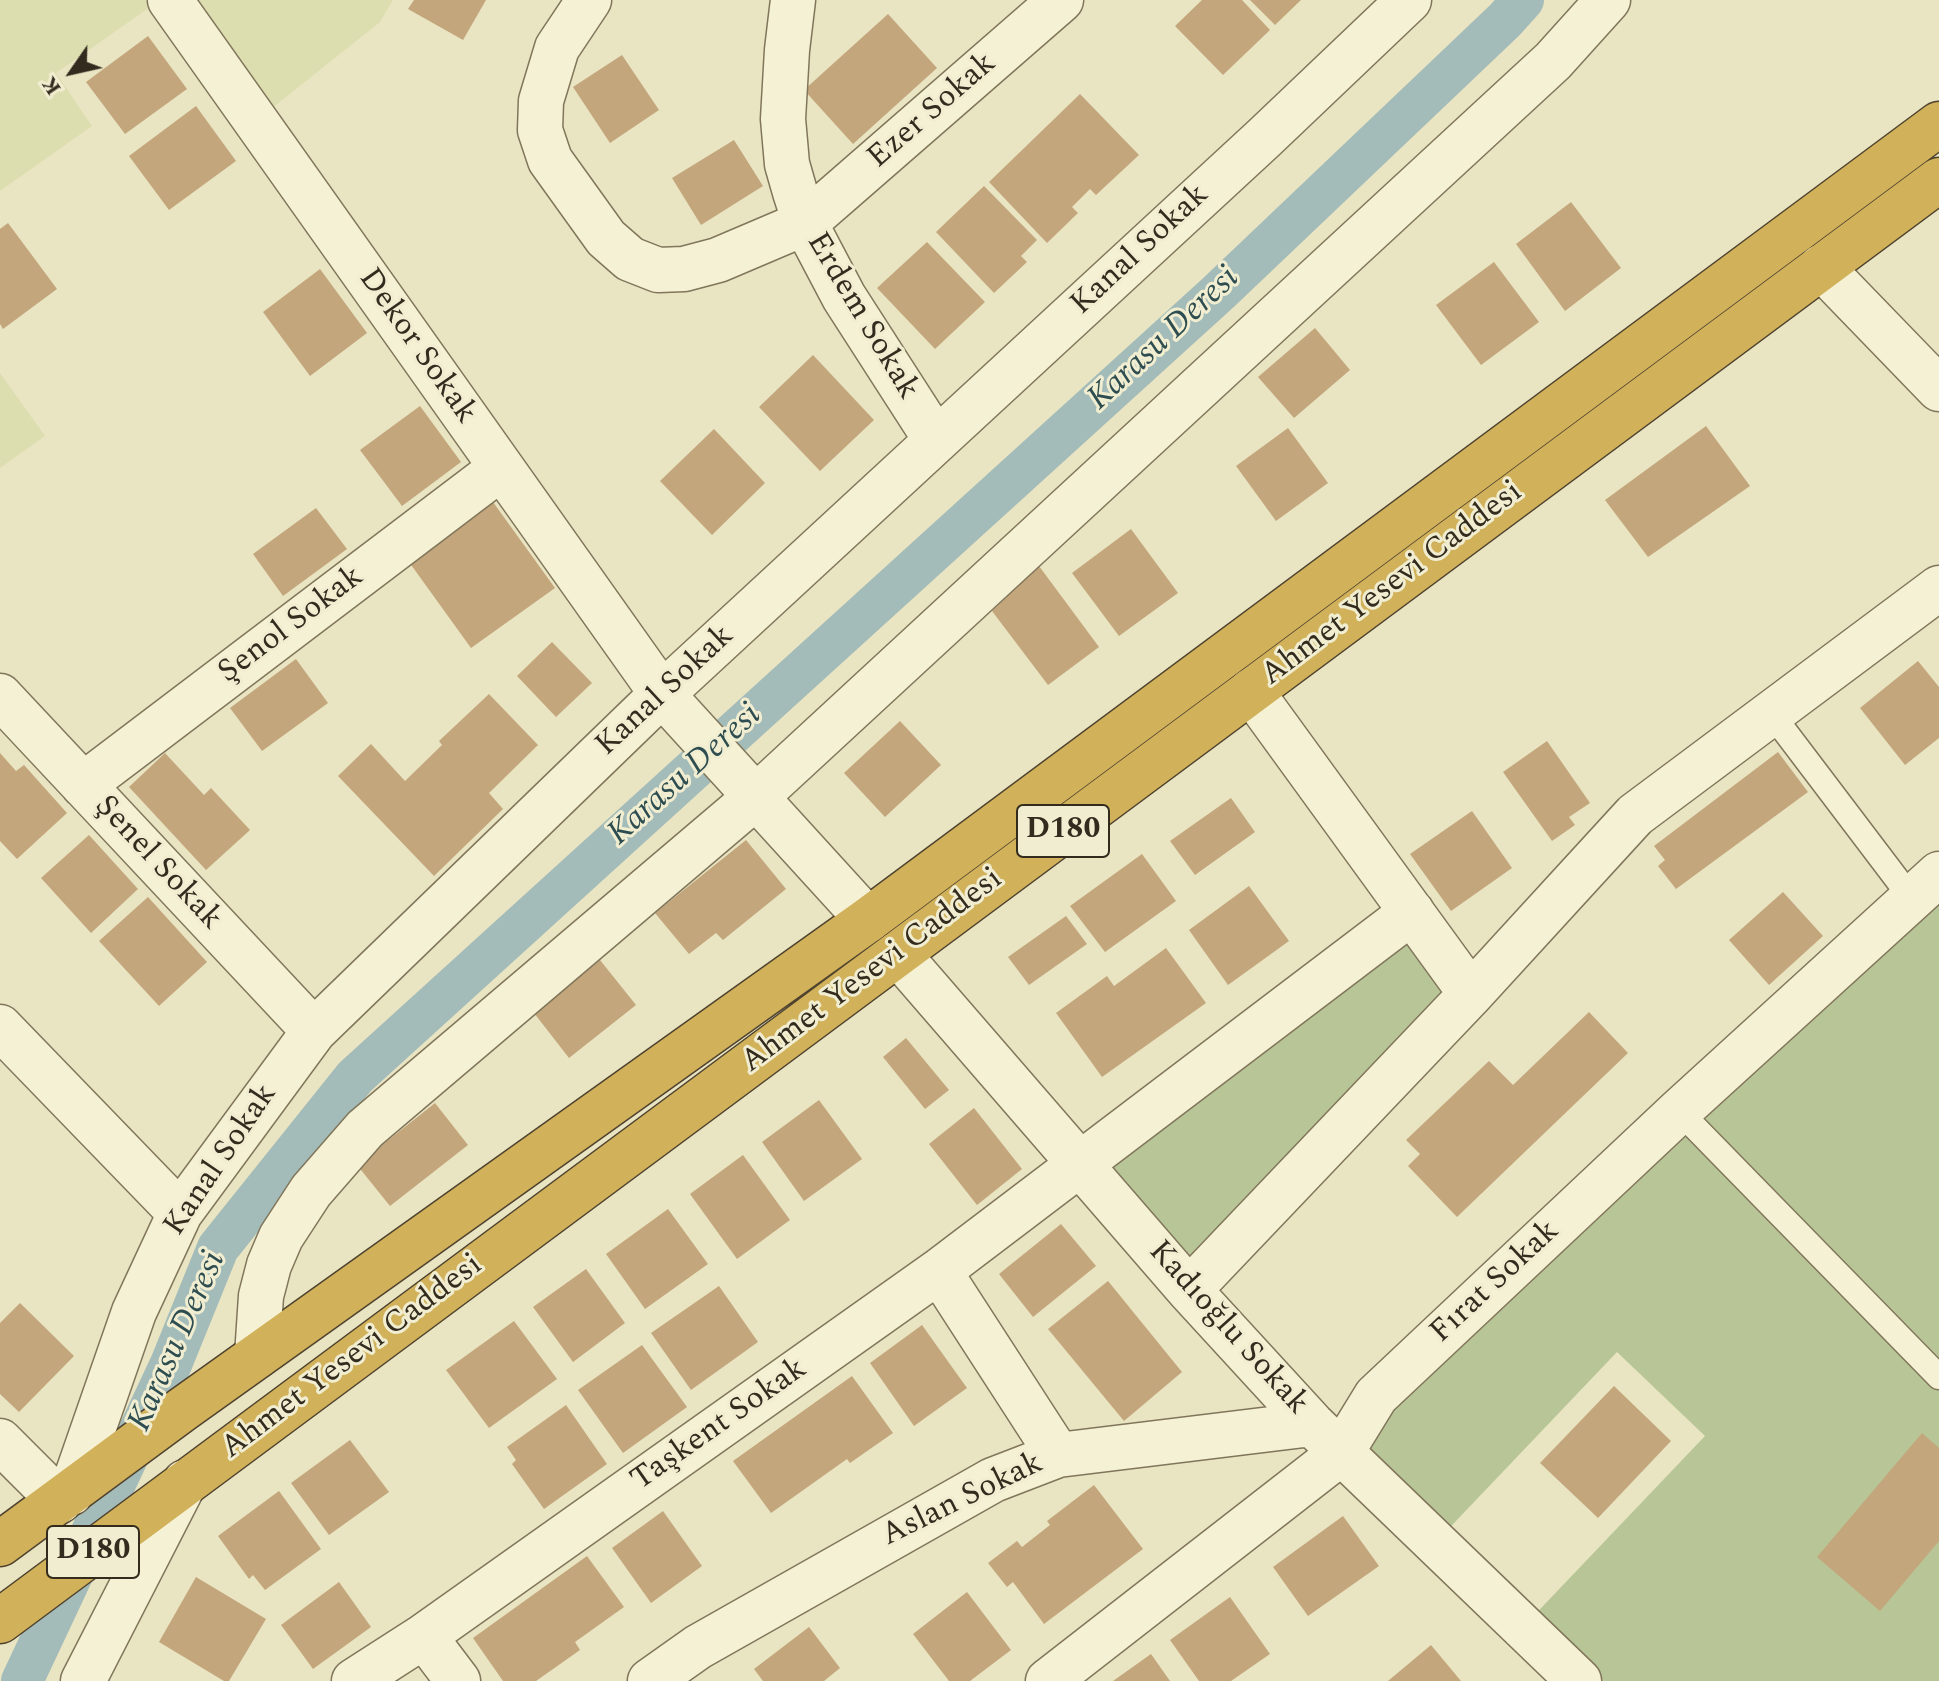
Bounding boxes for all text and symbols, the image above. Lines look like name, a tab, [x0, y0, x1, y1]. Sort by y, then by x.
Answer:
north arrow	[32, 32, 112, 112]
street label: Ezer Sokak	[861, 46, 1005, 178]
text: K	[33, 69, 70, 102]
street label: Kanal Sokak	[1064, 177, 1218, 325]
street label: Erdem Sokak	[796, 226, 926, 408]
water label: Karasu Deresi	[1081, 259, 1249, 421]
street label: Dekor Sokak	[348, 262, 484, 432]
street label: Ahmet Yesevi Caddesi	[1255, 474, 1531, 696]
street label: Şenol Sokak	[212, 559, 372, 693]
street label: Kanal Sokak	[589, 618, 743, 766]
water label: Karasu Deresi	[601, 696, 771, 856]
street label: Şenel Sokak	[85, 789, 229, 939]
road number: D180	[1017, 805, 1109, 857]
street label: Ahmet Yesevi Caddesi	[735, 861, 1011, 1083]
street label: Kanal Sokak	[157, 1078, 287, 1244]
street label: Fırat Sokak	[1423, 1213, 1569, 1353]
street label: Kadıoğlu Sokak	[1139, 1234, 1315, 1424]
water label: Karasu Deresi	[121, 1246, 237, 1438]
street label: Ahmet Yesevi Caddesi	[215, 1247, 491, 1469]
street label: Taşkent Sokak	[625, 1351, 815, 1501]
street label: Aslan Sokak	[876, 1445, 1050, 1557]
road number: D180	[47, 1526, 139, 1578]

